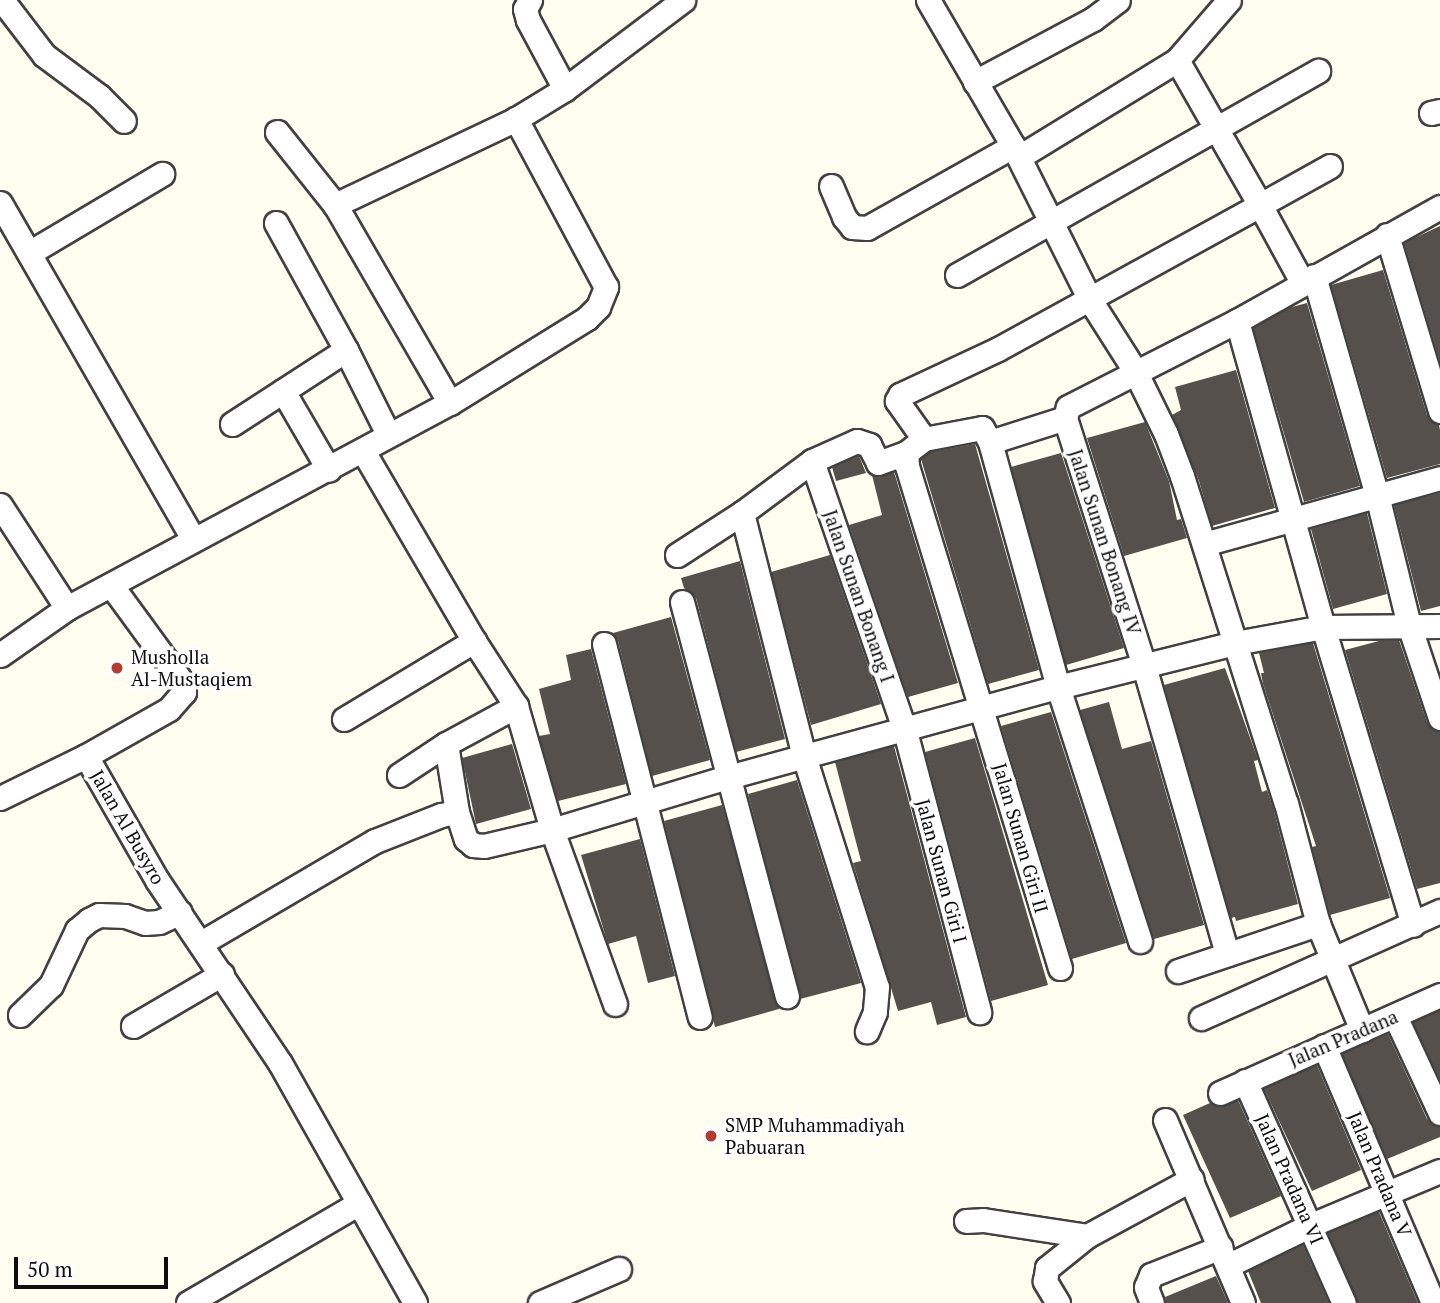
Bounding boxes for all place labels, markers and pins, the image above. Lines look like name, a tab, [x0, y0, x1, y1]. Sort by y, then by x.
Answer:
place label: Musholla Al-Mustaqiem	[131, 646, 252, 690]
marker: Musholla Al-Mustaqiem	[109, 660, 125, 676]
place label: SMP Muhammadiyah Pabuaran	[725, 1114, 905, 1158]
marker: SMP Muhammadiyah Pabuaran	[703, 1128, 719, 1144]

